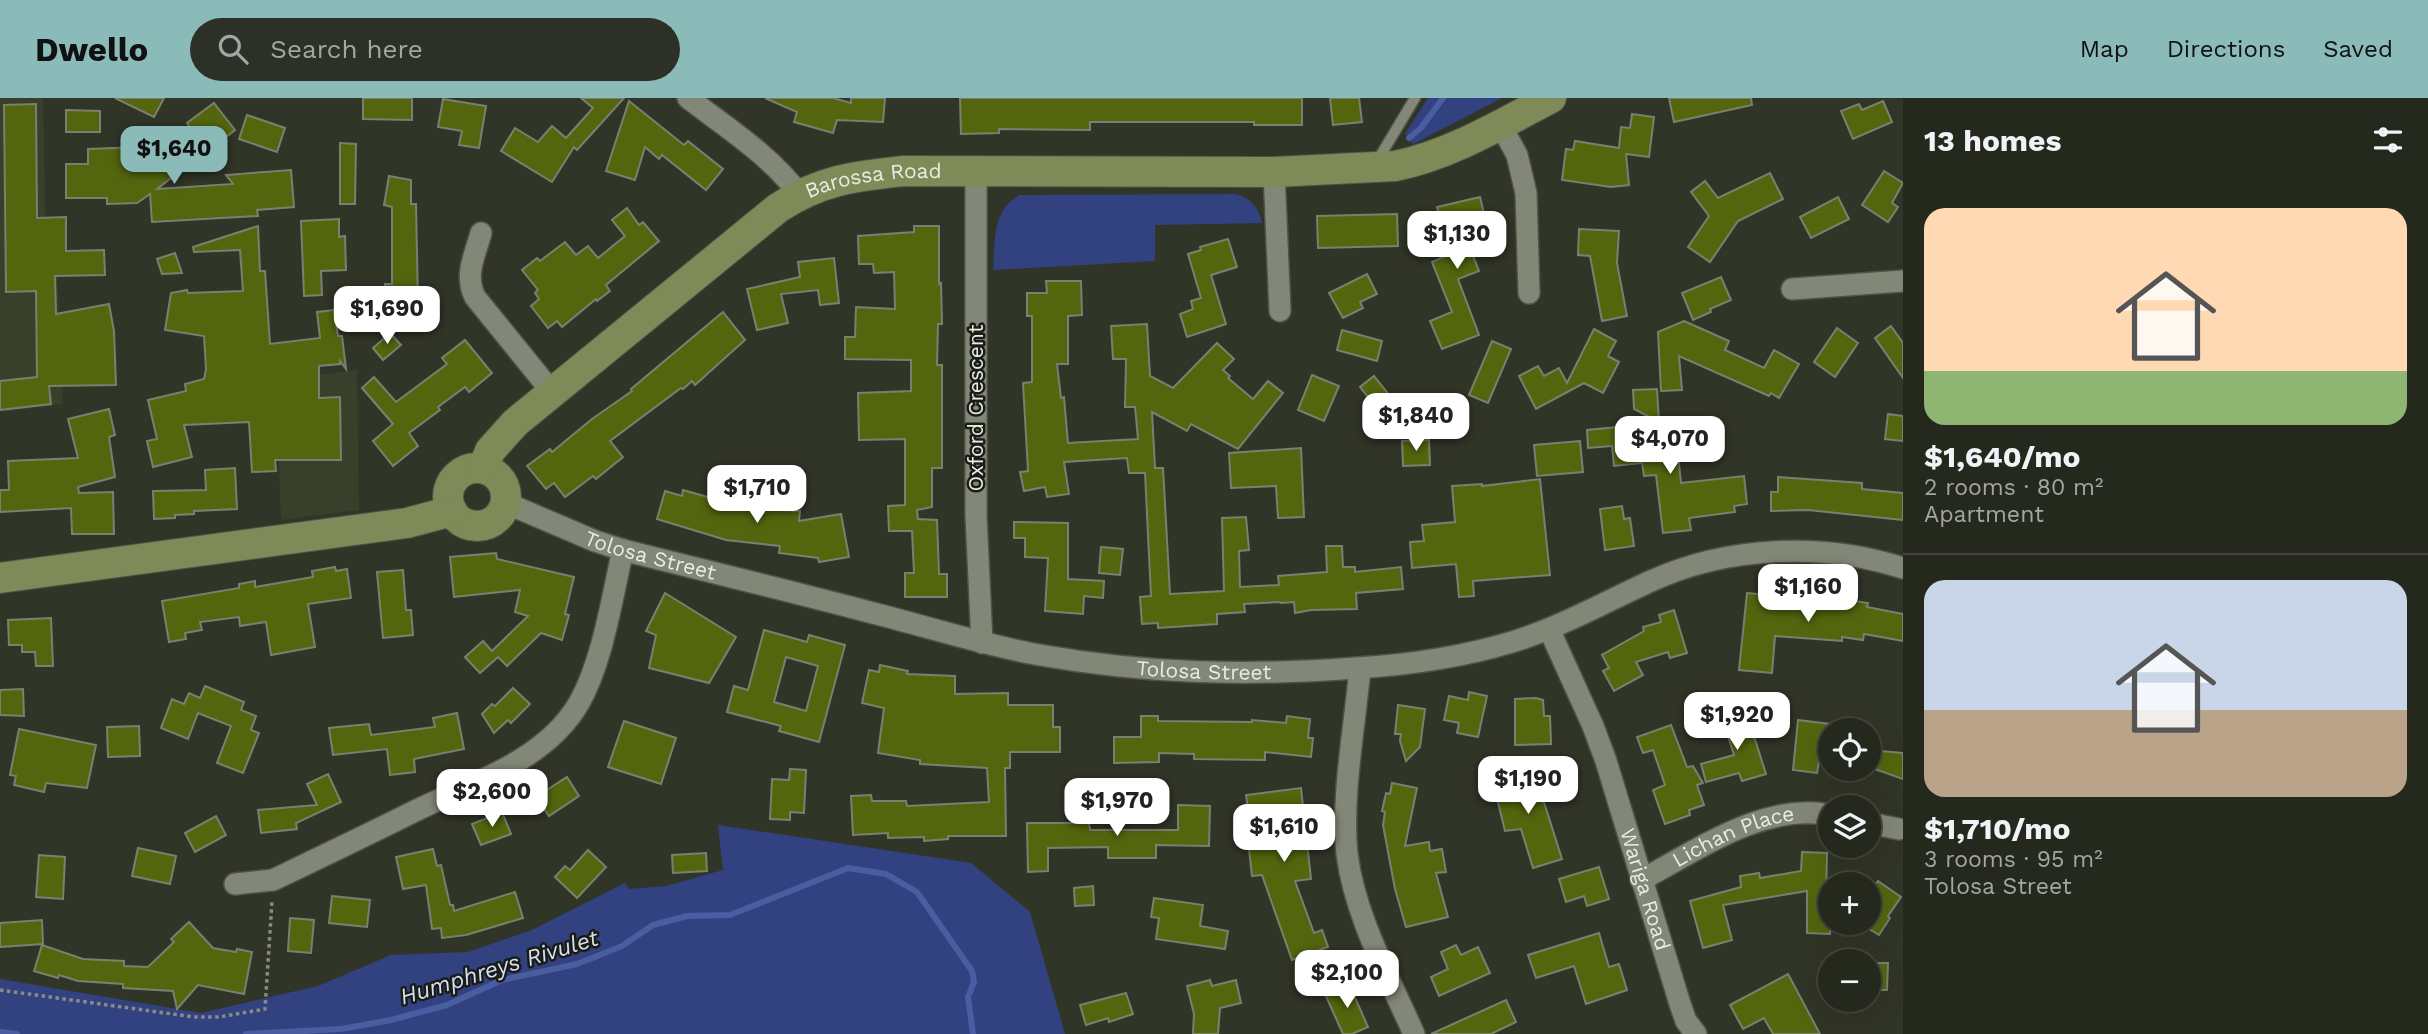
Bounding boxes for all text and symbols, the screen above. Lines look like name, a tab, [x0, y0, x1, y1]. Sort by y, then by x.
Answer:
search box	[190, 18, 680, 81]
text: Dwello	[35, 30, 148, 69]
icon: search	[214, 30, 252, 68]
text: Search here	[270, 34, 423, 64]
text: Map	[2080, 35, 2129, 63]
text: Directions	[2167, 35, 2285, 63]
text: Saved	[2323, 35, 2393, 63]
icon: filters	[2369, 121, 2407, 159]
text: 13 homes	[1924, 123, 2061, 158]
pin: $1,640	[117, 126, 231, 186]
text: $1,640	[136, 135, 212, 162]
street label: Barossa Road	[801, 158, 942, 203]
pin: $1,130	[1400, 212, 1514, 271]
text: $1,130	[1423, 220, 1491, 247]
icon: home	[2103, 253, 2229, 379]
pin: $1,690	[330, 286, 444, 346]
text: $1,690	[350, 295, 424, 322]
street label: Oxford Crescent	[963, 324, 988, 492]
pin: $1,840	[1359, 394, 1473, 453]
text: $1,840	[1378, 402, 1454, 429]
pin: $4,070	[1613, 416, 1727, 476]
text: $4,070	[1631, 425, 1709, 452]
text: $1,640/mo	[1924, 439, 2080, 474]
pin: $1,710	[700, 466, 814, 525]
text: $1,710	[723, 474, 791, 501]
text: 2 rooms · 80 m²	[1924, 474, 2103, 501]
text: Apartment	[1924, 501, 2044, 528]
street label: Tolosa Street	[581, 525, 719, 585]
pin: $1,160	[1751, 564, 1865, 624]
text: $1,160	[1774, 573, 1842, 600]
icon: home	[2103, 625, 2229, 751]
street label: Tolosa Street	[1135, 655, 1272, 684]
pin: $1,920	[1680, 692, 1794, 752]
text: $1,920	[1700, 701, 1774, 728]
map controls	[1818, 718, 1881, 1012]
button: locate	[1818, 718, 1881, 781]
pin: $1,190	[1471, 756, 1585, 816]
text: $1,190	[1494, 765, 1562, 792]
pin: $2,600	[435, 770, 549, 829]
text: $2,600	[453, 778, 531, 805]
pin: $1,970	[1060, 778, 1174, 838]
text: $1,970	[1080, 787, 1154, 814]
button: layers	[1818, 795, 1881, 858]
street label: Lichan Place	[1668, 800, 1796, 872]
pin: $1,610	[1227, 804, 1341, 864]
text: $1,710/mo	[1924, 811, 2071, 846]
text: $1,610	[1249, 813, 1319, 840]
street label: Wariga Road	[1615, 825, 1676, 953]
text: 3 rooms · 95 m²	[1924, 846, 2103, 873]
button: +	[1818, 872, 1881, 935]
text: Tolosa Street	[1924, 873, 2072, 900]
water label: Humphreys Rivulet	[397, 924, 602, 1011]
button: −	[1818, 949, 1881, 1012]
pin: $2,100	[1290, 950, 1404, 1010]
text: $2,100	[1311, 959, 1383, 986]

